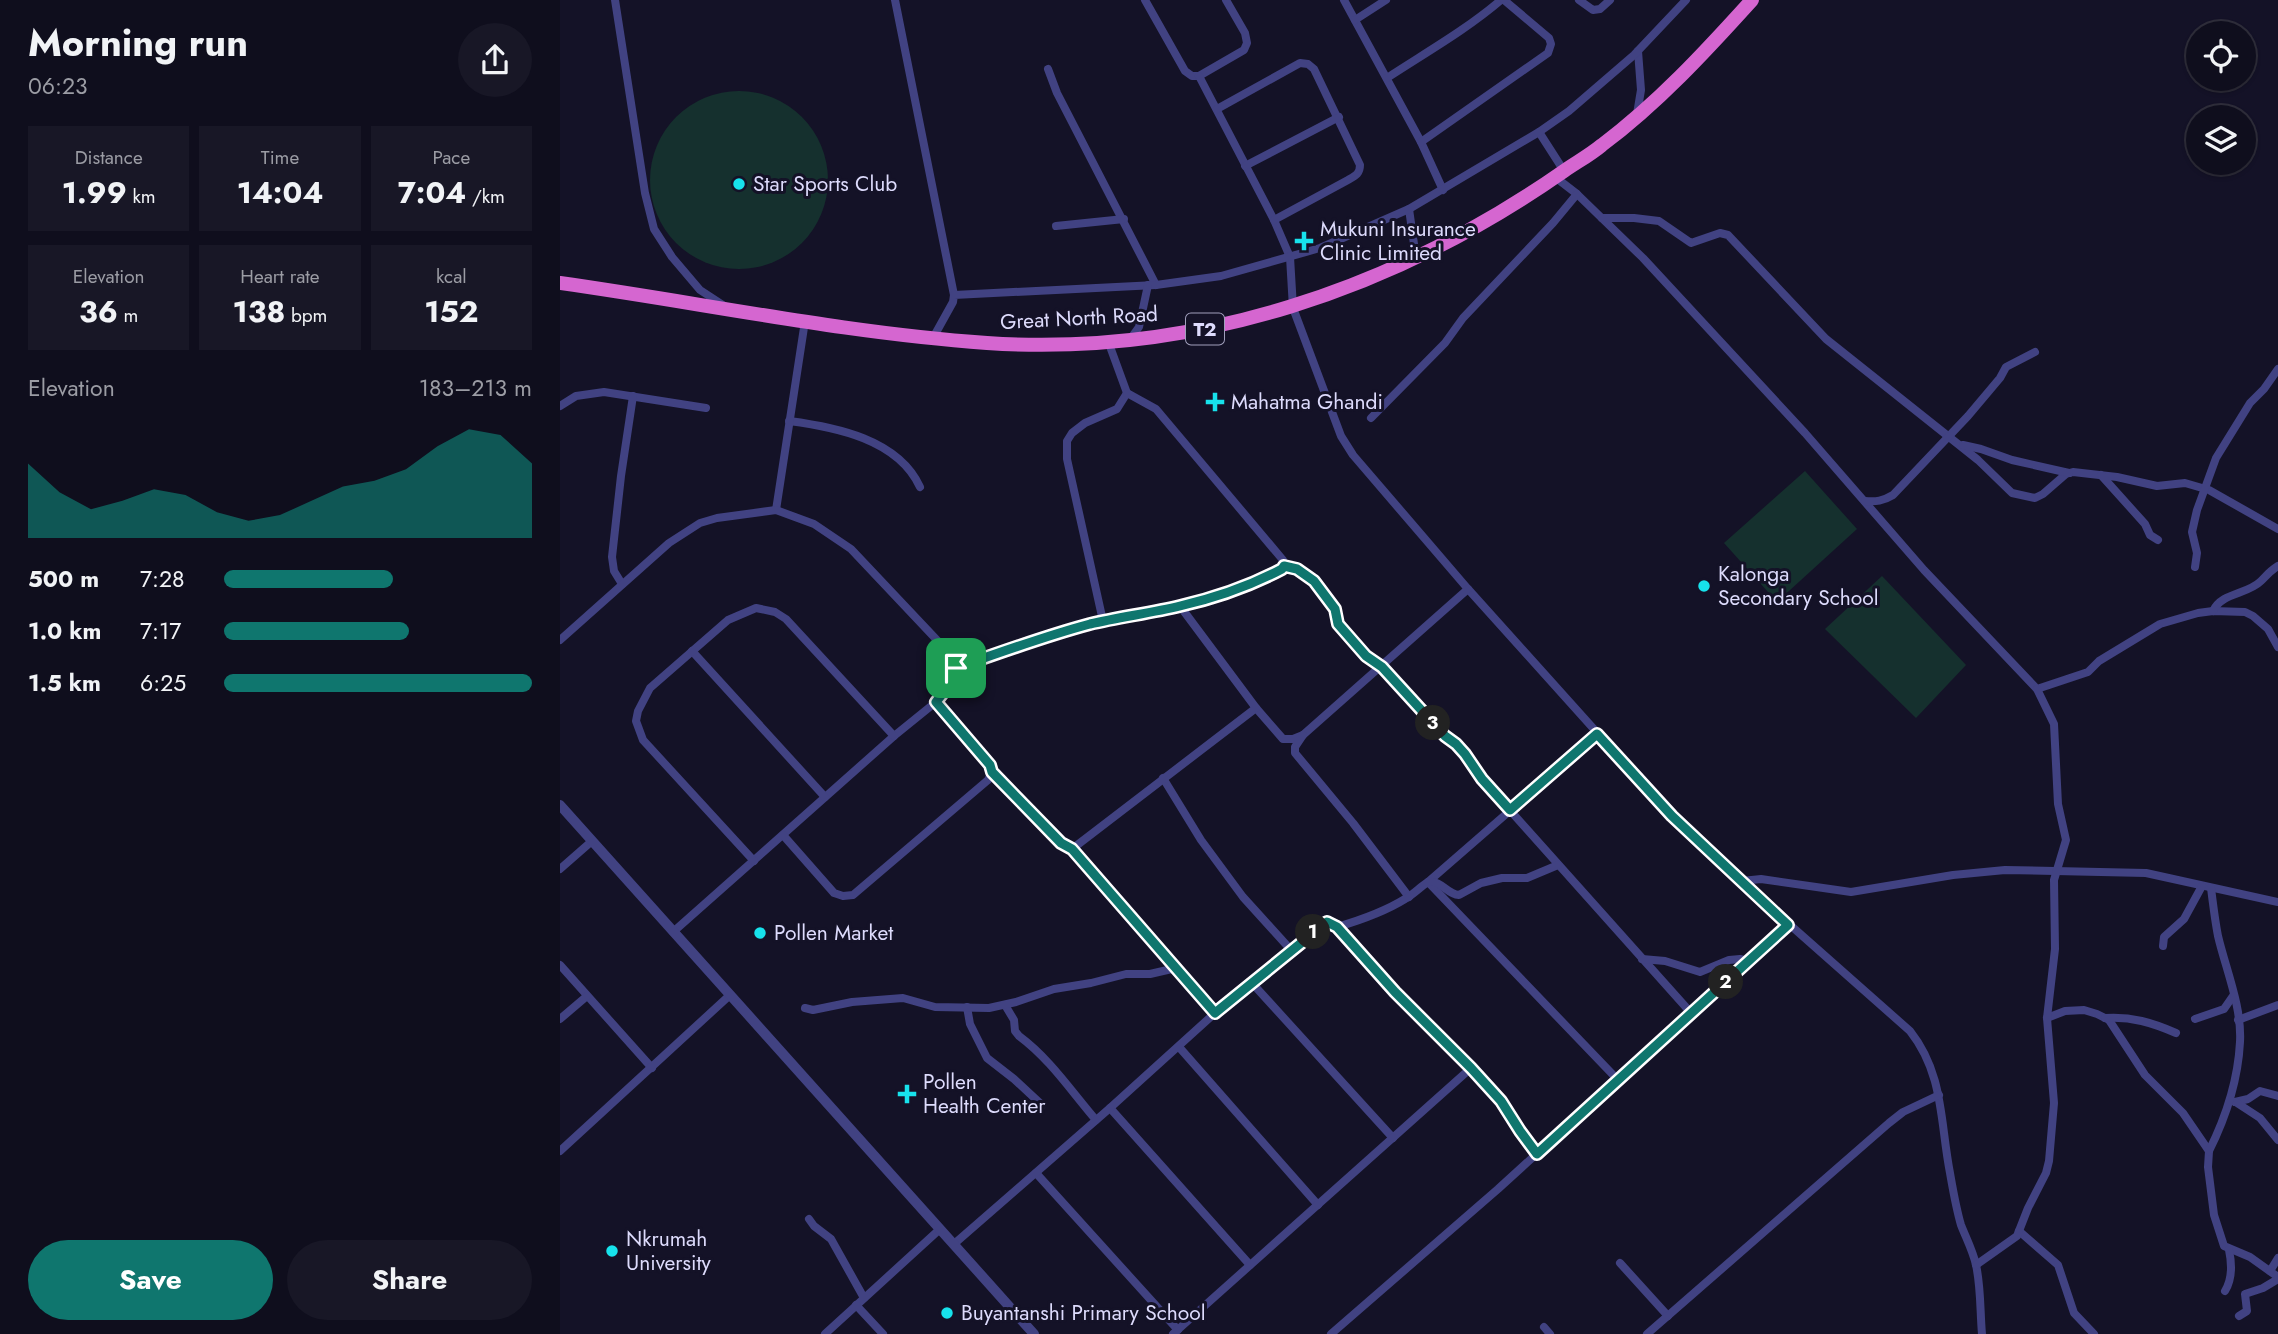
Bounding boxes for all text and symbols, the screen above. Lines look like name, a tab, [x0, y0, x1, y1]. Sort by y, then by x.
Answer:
text: Morning run	[28, 15, 248, 70]
map controls	[2186, 21, 2256, 175]
button: locate	[2186, 21, 2256, 91]
button: share	[458, 23, 532, 97]
text: 06:23	[28, 69, 88, 103]
button: layers	[2186, 105, 2256, 175]
text: Distance	[75, 144, 143, 171]
text: Time	[261, 144, 299, 171]
text: Pace	[432, 144, 470, 171]
place label: Star Sports Club	[753, 169, 897, 199]
text: 1.99	[62, 171, 127, 214]
text: 14:04	[237, 171, 323, 214]
text: 7:04	[398, 171, 466, 214]
marker: Star Sports Club	[731, 176, 747, 192]
text: km	[127, 183, 156, 210]
text: /km	[466, 183, 505, 210]
place label: Mukuni Insurance Clinic Limited	[1320, 214, 1476, 268]
marker: Mukuni Insurance Clinic Limited	[1294, 231, 1314, 251]
text: Elevation	[73, 263, 145, 290]
text: Heart rate	[240, 263, 320, 290]
text: kcal	[436, 263, 467, 290]
text: 36	[79, 290, 118, 333]
text: 138	[233, 290, 285, 333]
text: 152	[424, 290, 478, 333]
street label: Great North Road	[999, 299, 1159, 337]
text: m	[118, 302, 138, 329]
text: bpm	[285, 302, 327, 329]
road number: T2	[1186, 314, 1224, 344]
text: Elevation	[28, 371, 115, 405]
text: 183–213 m	[419, 371, 532, 405]
place label: Mahatma Ghandi	[1231, 387, 1383, 417]
marker: Mahatma Ghandi	[1205, 392, 1225, 412]
place label: Kalonga Secondary School	[1718, 559, 1879, 613]
text: 500 m	[28, 562, 99, 596]
text: 7:28	[140, 562, 185, 596]
marker: Kalonga Secondary School	[1696, 578, 1712, 594]
text: 1.0 km	[28, 614, 101, 648]
text: 7:17	[140, 614, 181, 648]
pin	[926, 638, 986, 698]
icon: arrive	[937, 649, 975, 687]
text: 1.5 km	[28, 666, 101, 700]
text: 6:25	[140, 666, 186, 700]
pin: 3	[1416, 706, 1450, 740]
text: 3	[1427, 709, 1438, 736]
pin: 1	[1296, 914, 1330, 950]
place label: Pollen Market	[774, 918, 893, 948]
text: 1	[1308, 918, 1317, 945]
marker: Pollen Market	[752, 925, 768, 941]
pin: 2	[1708, 964, 1744, 1000]
text: 2	[1719, 968, 1732, 995]
place label: Pollen Health Center	[923, 1067, 1046, 1121]
marker: Pollen Health Center	[897, 1084, 917, 1104]
place label: Nkrumah University	[626, 1224, 712, 1278]
button: Save	[28, 1240, 273, 1320]
button: Share	[287, 1240, 532, 1320]
marker: Nkrumah University	[604, 1243, 620, 1259]
place label: Buyantanshi Primary School	[961, 1298, 1205, 1328]
marker: Buyantanshi Primary School	[939, 1305, 955, 1321]

